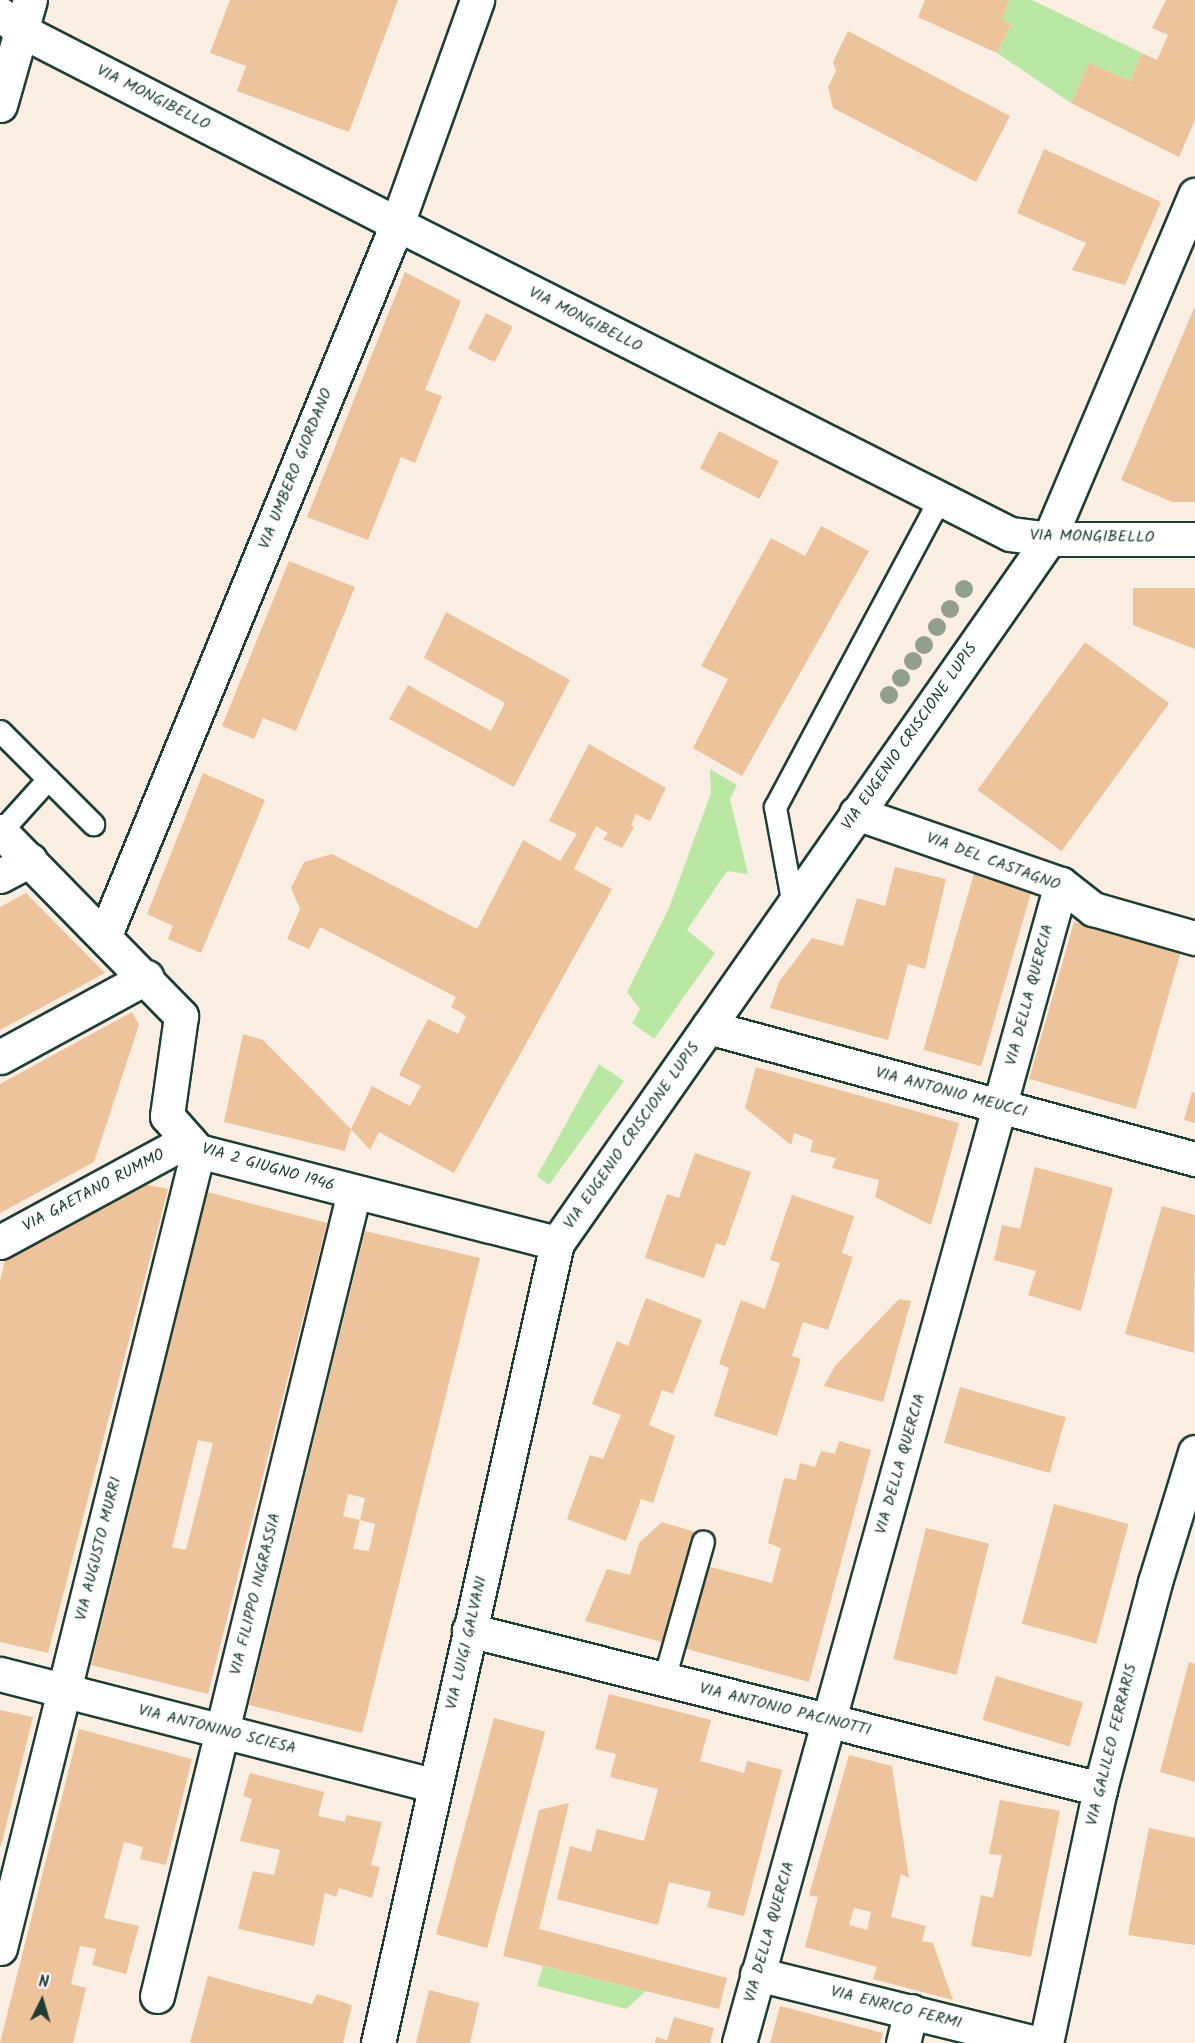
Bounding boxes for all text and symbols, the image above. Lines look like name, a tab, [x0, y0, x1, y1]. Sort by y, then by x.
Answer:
street label: VIA MONGIBELLO	[93, 61, 213, 135]
street label: VIA MONGIBELLO	[525, 283, 645, 357]
street label: VIA UMBERO GIORDANO	[255, 386, 337, 552]
street label: VIA MONGIBELLO	[1030, 526, 1154, 548]
street label: VIA EUGENIO CRISCIONE LUPIS	[838, 640, 982, 834]
street label: VIA DEL CASTAGNO	[923, 829, 1063, 895]
street label: VIA DELLA QUERCIA	[1002, 922, 1058, 1068]
street label: VIA EUGENIO CRISCIONE LUPIS	[560, 1039, 704, 1233]
street label: VIA ANTONIO MEUCCI	[873, 1064, 1029, 1122]
street label: VIA 2 GIUGNO 1946	[200, 1140, 336, 1196]
street label: VIA GAETANO RUMMO	[20, 1145, 168, 1237]
street label: VIA DELLA QUERCIA	[872, 1391, 930, 1537]
street label: VIA AUGUSTO MURRI	[72, 1475, 126, 1623]
street label: VIA FILIPPO INGRASSIA	[227, 1511, 285, 1677]
street label: VIA LUIGI GALVANI	[442, 1574, 492, 1712]
street label: VIA GALILEO FERRARIS	[1083, 1662, 1141, 1828]
street label: VIA ANTONIO PACINOTTI	[697, 1679, 873, 1741]
street label: VIA ANTONINO SCIESA	[136, 1701, 298, 1759]
street label: VIA DELLA QUERCIA	[741, 1859, 799, 2005]
text: N	[37, 1970, 50, 1995]
north arrow	[12, 1971, 72, 2031]
street label: VIA ENRICO FERMI	[828, 1982, 964, 2034]

